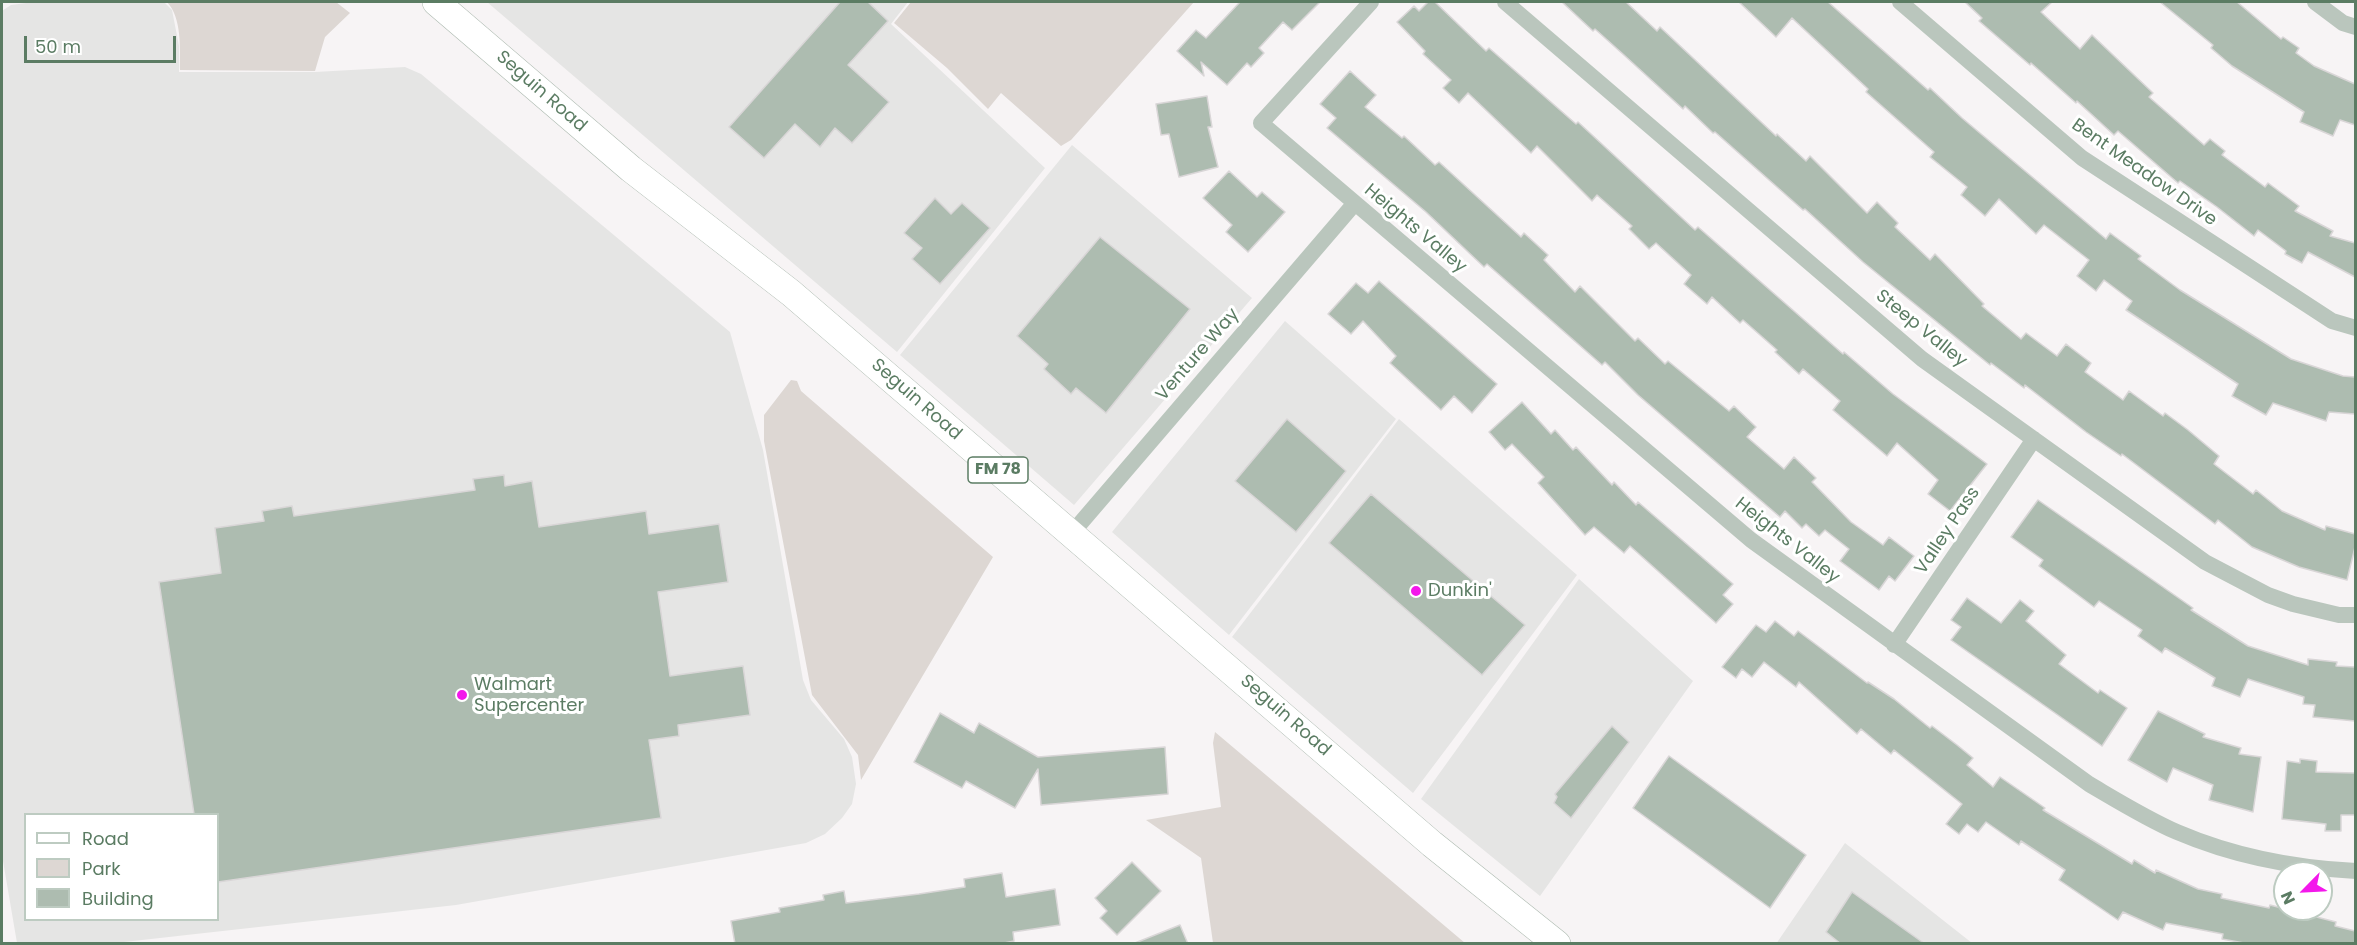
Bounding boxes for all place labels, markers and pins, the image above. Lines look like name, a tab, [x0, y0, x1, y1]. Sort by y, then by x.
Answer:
place label: Dunkin'	[1428, 580, 1492, 602]
marker: Dunkin'	[1409, 584, 1423, 598]
place label: Walmart Supercenter	[474, 674, 584, 716]
marker: Walmart Supercenter	[455, 688, 469, 702]

